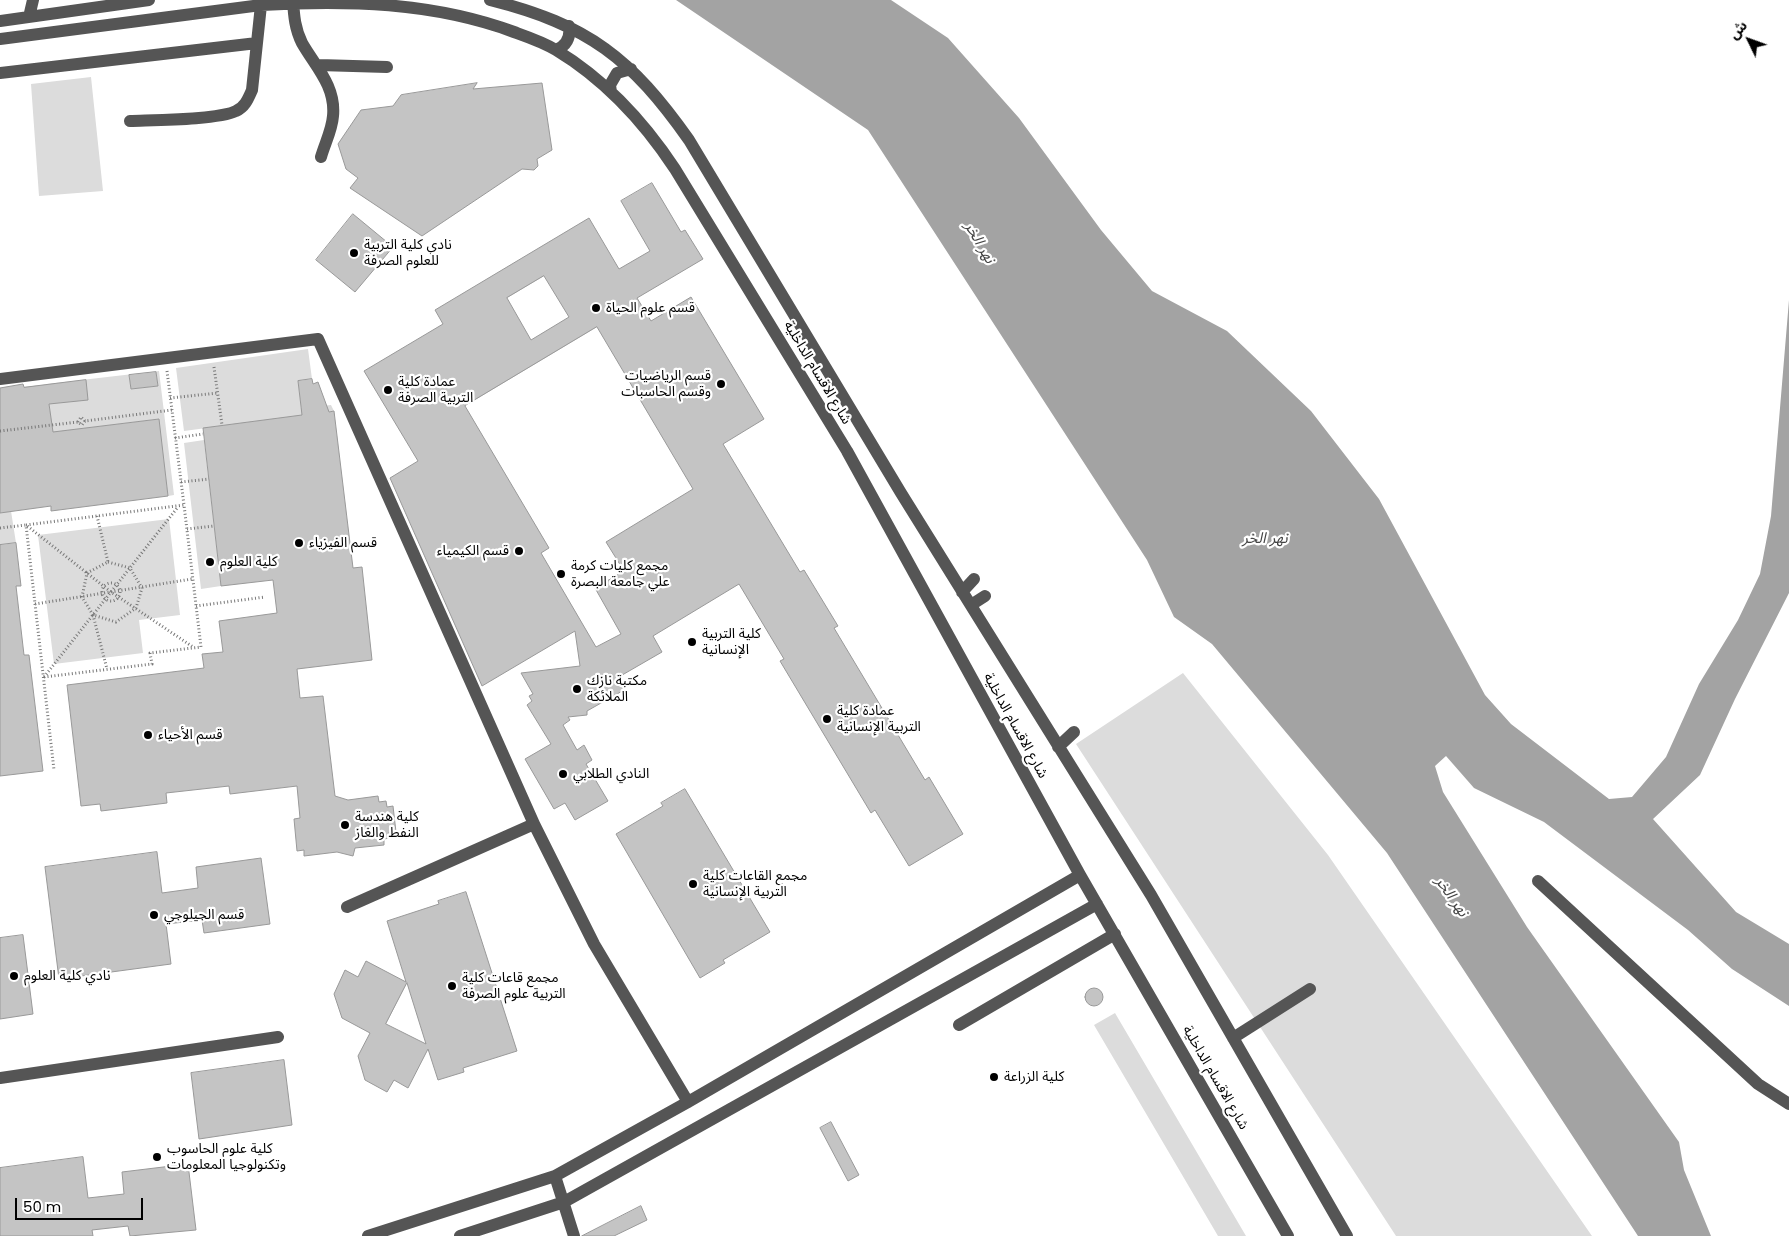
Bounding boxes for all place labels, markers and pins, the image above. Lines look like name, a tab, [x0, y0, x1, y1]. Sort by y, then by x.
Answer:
place label: نادي كلية التربية للعلوم الصرفة	[364, 237, 452, 270]
marker: نادي كلية التربية للعلوم الصرفة	[348, 247, 360, 259]
place label: قسم علوم الحياة	[606, 300, 695, 316]
marker: قسم علوم الحياة	[590, 302, 602, 314]
place label: قسم الرياضيات وقسم الحاسبات	[621, 368, 711, 401]
place label: عمادة كلية التربية الصرفة	[398, 374, 473, 407]
marker: قسم الرياضيات وقسم الحاسبات	[715, 378, 727, 390]
marker: عمادة كلية التربية الصرفة	[382, 384, 394, 396]
place label: قسم الفيزياء	[309, 535, 377, 551]
marker: قسم الفيزياء	[293, 537, 305, 549]
place label: قسم الكيمياء	[437, 543, 509, 559]
marker: قسم الكيمياء	[513, 545, 525, 557]
place label: كلية العلوم	[220, 554, 278, 570]
marker: كلية العلوم	[204, 556, 216, 568]
place label: مجمع كليات كرمة علي جامعة البصرة	[571, 558, 670, 590]
marker: مجمع كليات كرمة علي جامعة البصرة	[555, 568, 567, 580]
place label: كلية التربية الإنسانية	[702, 626, 761, 658]
marker: كلية التربية الإنسانية	[686, 636, 698, 648]
place label: مكتبة نازك الملائكة	[587, 673, 647, 706]
marker: مكتبة نازك الملائكة	[571, 683, 583, 695]
place label: عمادة كلية التربية الإنسانية	[837, 703, 921, 736]
marker: عمادة كلية التربية الإنسانية	[821, 713, 833, 725]
place label: قسم الأحياء	[158, 727, 223, 743]
marker: قسم الأحياء	[142, 729, 154, 741]
place label: النادي الطلابي	[573, 766, 649, 782]
marker: النادي الطلابي	[557, 768, 569, 780]
place label: كلية هندسة النفط والغاز	[355, 809, 419, 842]
marker: كلية هندسة النفط والغاز	[339, 819, 351, 831]
place label: مجمع القاعات كلية التربية الإنسانية	[703, 868, 807, 900]
marker: مجمع القاعات كلية التربية الإنسانية	[687, 878, 699, 890]
place label: قسم الجيلوجي	[164, 907, 244, 923]
marker: قسم الجيلوجي	[148, 909, 160, 921]
place label: نادي كلية العلوم	[24, 968, 110, 984]
marker: نادي كلية العلوم	[8, 970, 20, 982]
place label: مجمع قاعات كلية التربية علوم الصرفة	[462, 970, 566, 1002]
marker: مجمع قاعات كلية التربية علوم الصرفة	[446, 980, 458, 992]
place label: كلية الزراعة	[1004, 1069, 1064, 1085]
marker: كلية الزراعة	[988, 1071, 1000, 1083]
place label: كلية علوم الحاسوب وتكنولوجيا المعلومات	[167, 1141, 286, 1174]
marker: كلية علوم الحاسوب وتكنولوجيا المعلومات	[151, 1151, 163, 1163]

